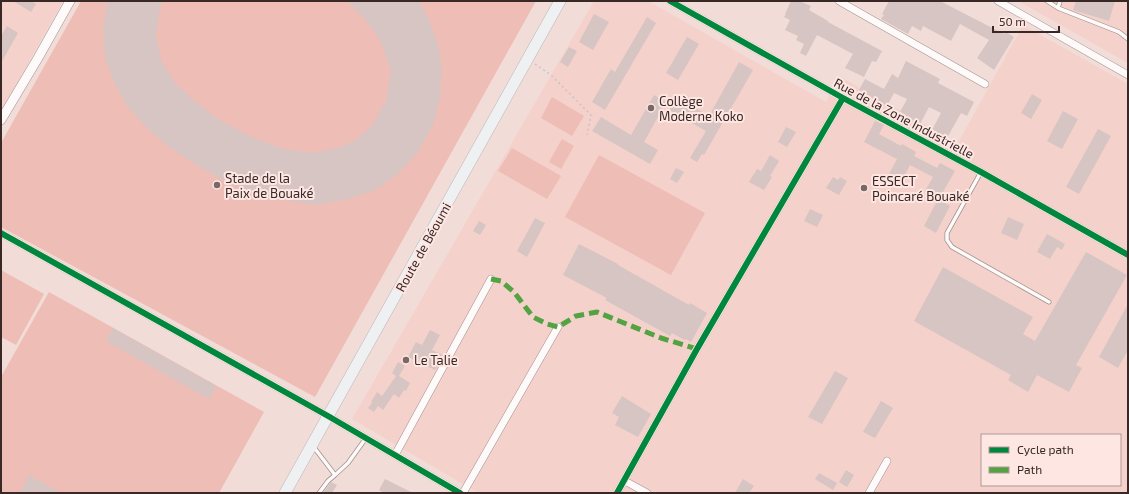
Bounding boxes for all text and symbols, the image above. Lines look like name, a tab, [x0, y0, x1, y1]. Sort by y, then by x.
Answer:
scale bar	[993, 8, 1059, 34]
text: 50 m	[999, 14, 1026, 28]
street label: Rue de la Zone Industrielle	[831, 74, 977, 162]
place label: Collège Moderne Koko	[659, 93, 744, 124]
marker: Collège Moderne Koko	[646, 103, 656, 113]
place label: Stade de la Paix de Bouaké	[225, 170, 313, 201]
place label: ESSECT Poincaré Bouaké	[872, 173, 970, 204]
marker: Stade de la Paix de Bouaké	[212, 180, 222, 190]
marker: ESSECT Poincaré Bouaké	[859, 183, 869, 193]
street label: Route de Béoumi	[392, 200, 454, 294]
place label: Le Talie	[414, 352, 458, 368]
marker: Le Talie	[401, 355, 411, 365]
legend	[981, 434, 1121, 486]
text: Cycle path	[1017, 442, 1074, 456]
text: Path	[1017, 462, 1042, 476]

